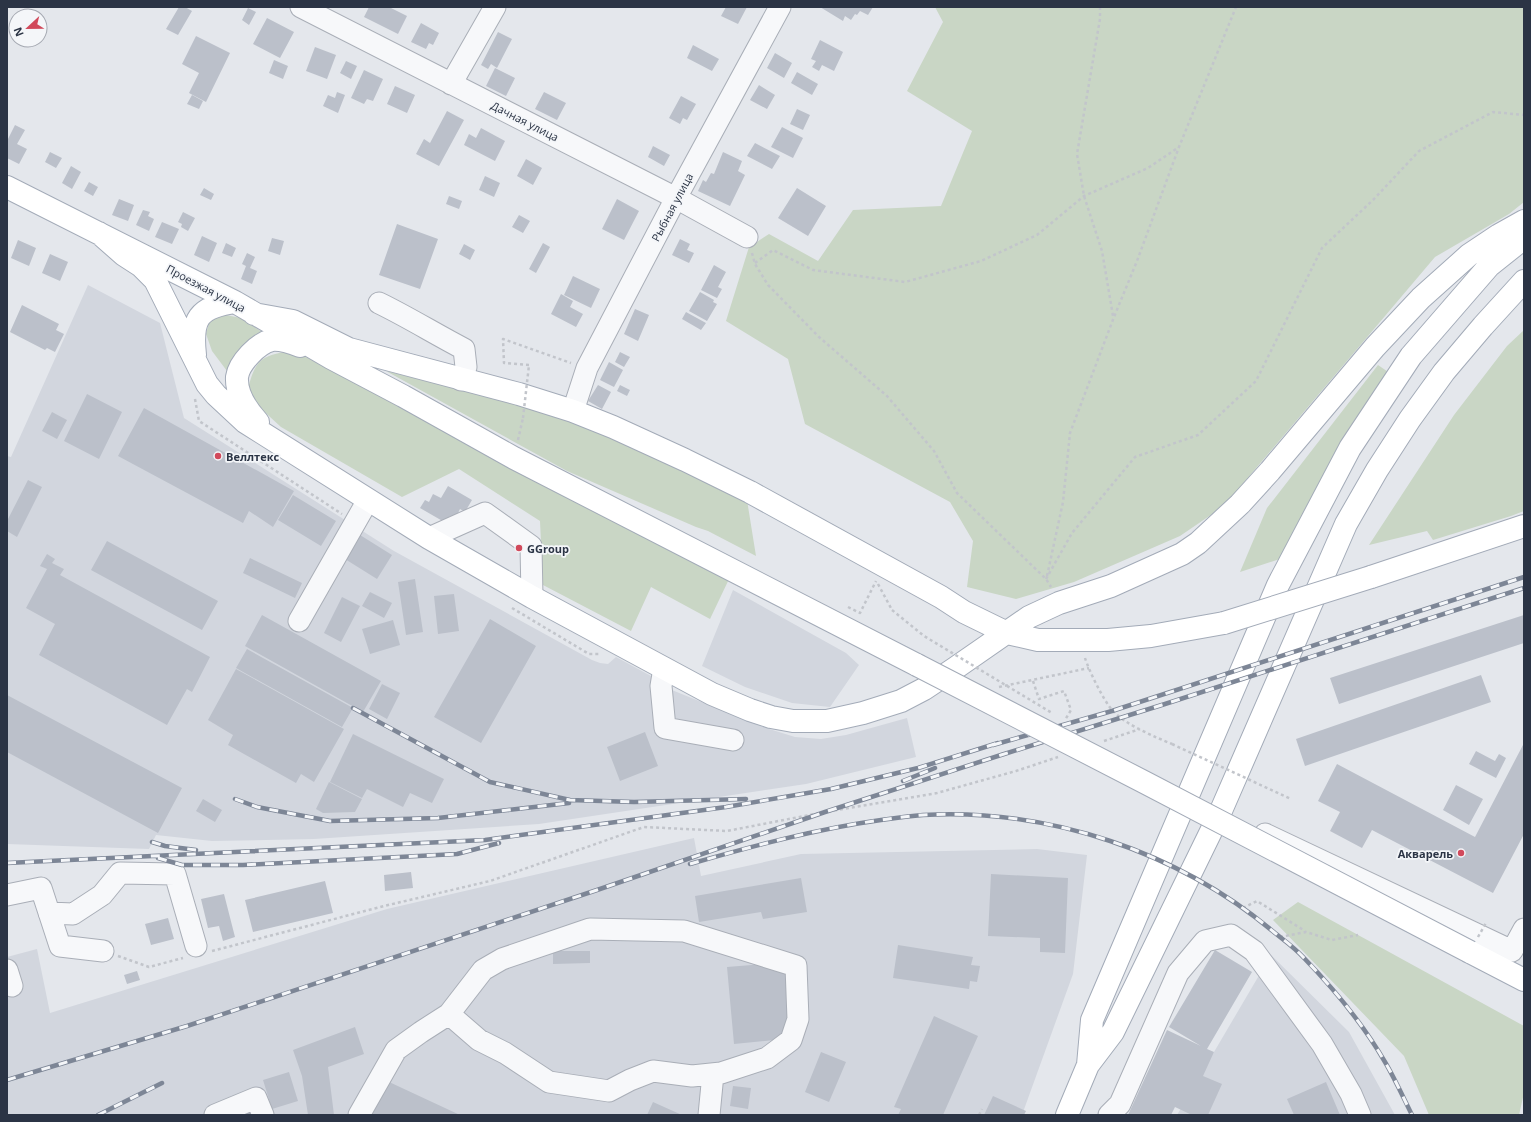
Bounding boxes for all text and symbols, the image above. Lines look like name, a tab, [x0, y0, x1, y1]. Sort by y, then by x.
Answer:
north arrow	[8, 8, 48, 48]
text: N	[10, 25, 27, 39]
street label: Дачная улица	[489, 97, 561, 145]
street label: Рыбная улица	[648, 170, 696, 244]
street label: Проезжая улица	[164, 261, 248, 315]
place label: Веллтекс	[226, 449, 279, 464]
marker: Веллтекс	[213, 451, 223, 461]
place label: GGroup	[527, 541, 569, 556]
marker: GGroup	[514, 543, 524, 553]
place label: Акварель	[1398, 846, 1453, 861]
marker: Акварель	[1456, 848, 1466, 858]

